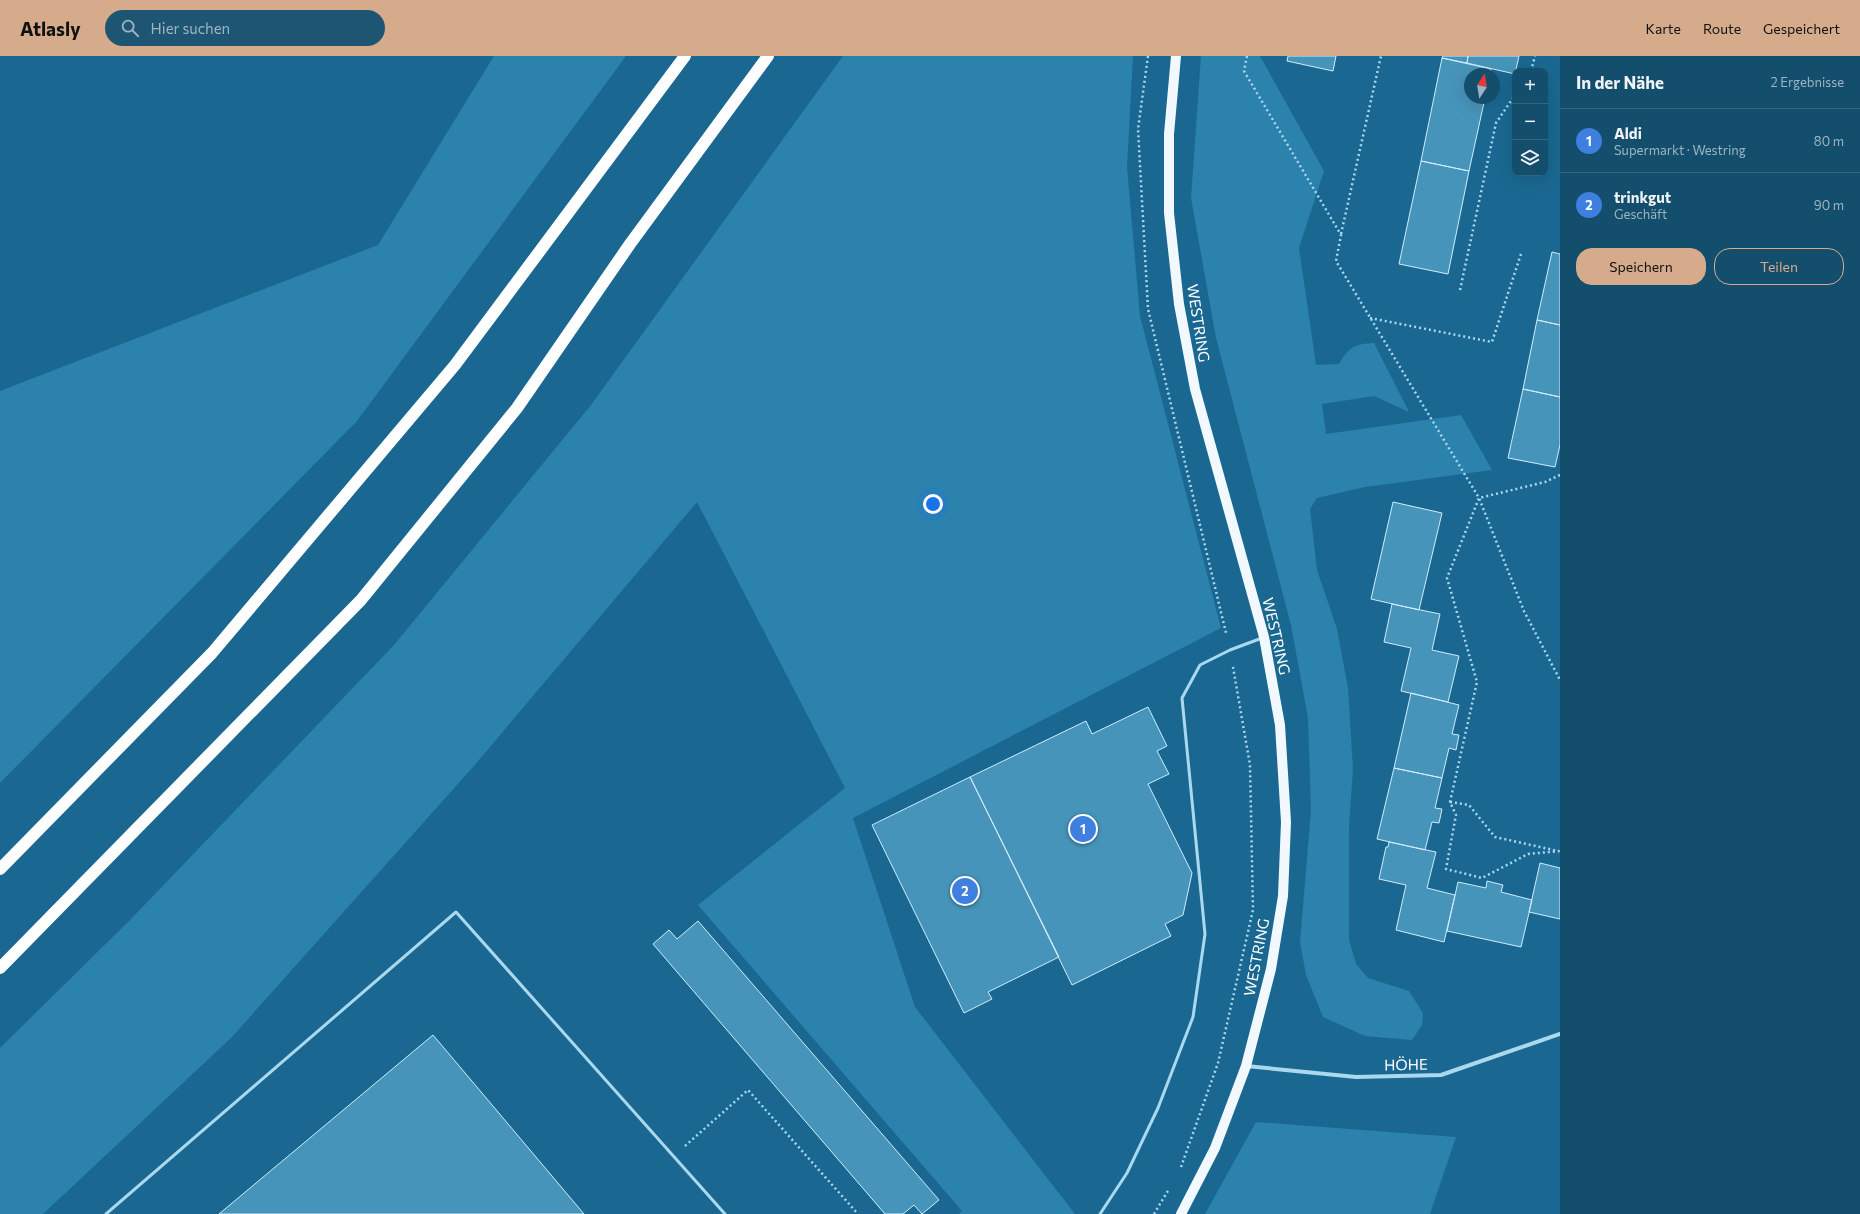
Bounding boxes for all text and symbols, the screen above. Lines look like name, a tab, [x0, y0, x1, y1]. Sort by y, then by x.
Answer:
search box	[105, 10, 385, 46]
text: Atlasly	[20, 17, 81, 40]
icon: search	[119, 17, 141, 39]
text: Hier suchen	[151, 19, 230, 37]
text: Karte	[1646, 20, 1681, 37]
text: Route	[1703, 20, 1741, 37]
text: Gespeichert	[1763, 20, 1840, 37]
north arrow	[1464, 68, 1500, 104]
map controls	[1512, 68, 1548, 176]
button: +	[1512, 68, 1548, 104]
text: In der Nähe	[1576, 72, 1664, 93]
text: 2 Ergebnisse	[1770, 74, 1844, 90]
button: −	[1512, 104, 1548, 140]
text: Aldi	[1614, 124, 1642, 142]
text: 1	[1586, 133, 1592, 149]
text: 80 m	[1814, 133, 1844, 149]
button: layers	[1512, 140, 1548, 176]
text: Supermarkt · Westring	[1614, 142, 1746, 158]
text: trinkgut	[1614, 188, 1671, 206]
text: 2	[1585, 197, 1593, 213]
text: 90 m	[1814, 197, 1844, 213]
text: Geschäft	[1614, 206, 1667, 222]
button: Speichern	[1576, 248, 1706, 285]
button: Teilen	[1714, 248, 1844, 285]
street label: WESTRING	[1184, 283, 1214, 363]
your location	[923, 494, 943, 514]
street label: WESTRING	[1259, 595, 1295, 677]
pin: 1	[1070, 814, 1096, 844]
pin: 2	[952, 876, 978, 906]
street label: WESTRING	[1240, 917, 1272, 997]
street label: HÖHE	[1384, 1055, 1428, 1073]

